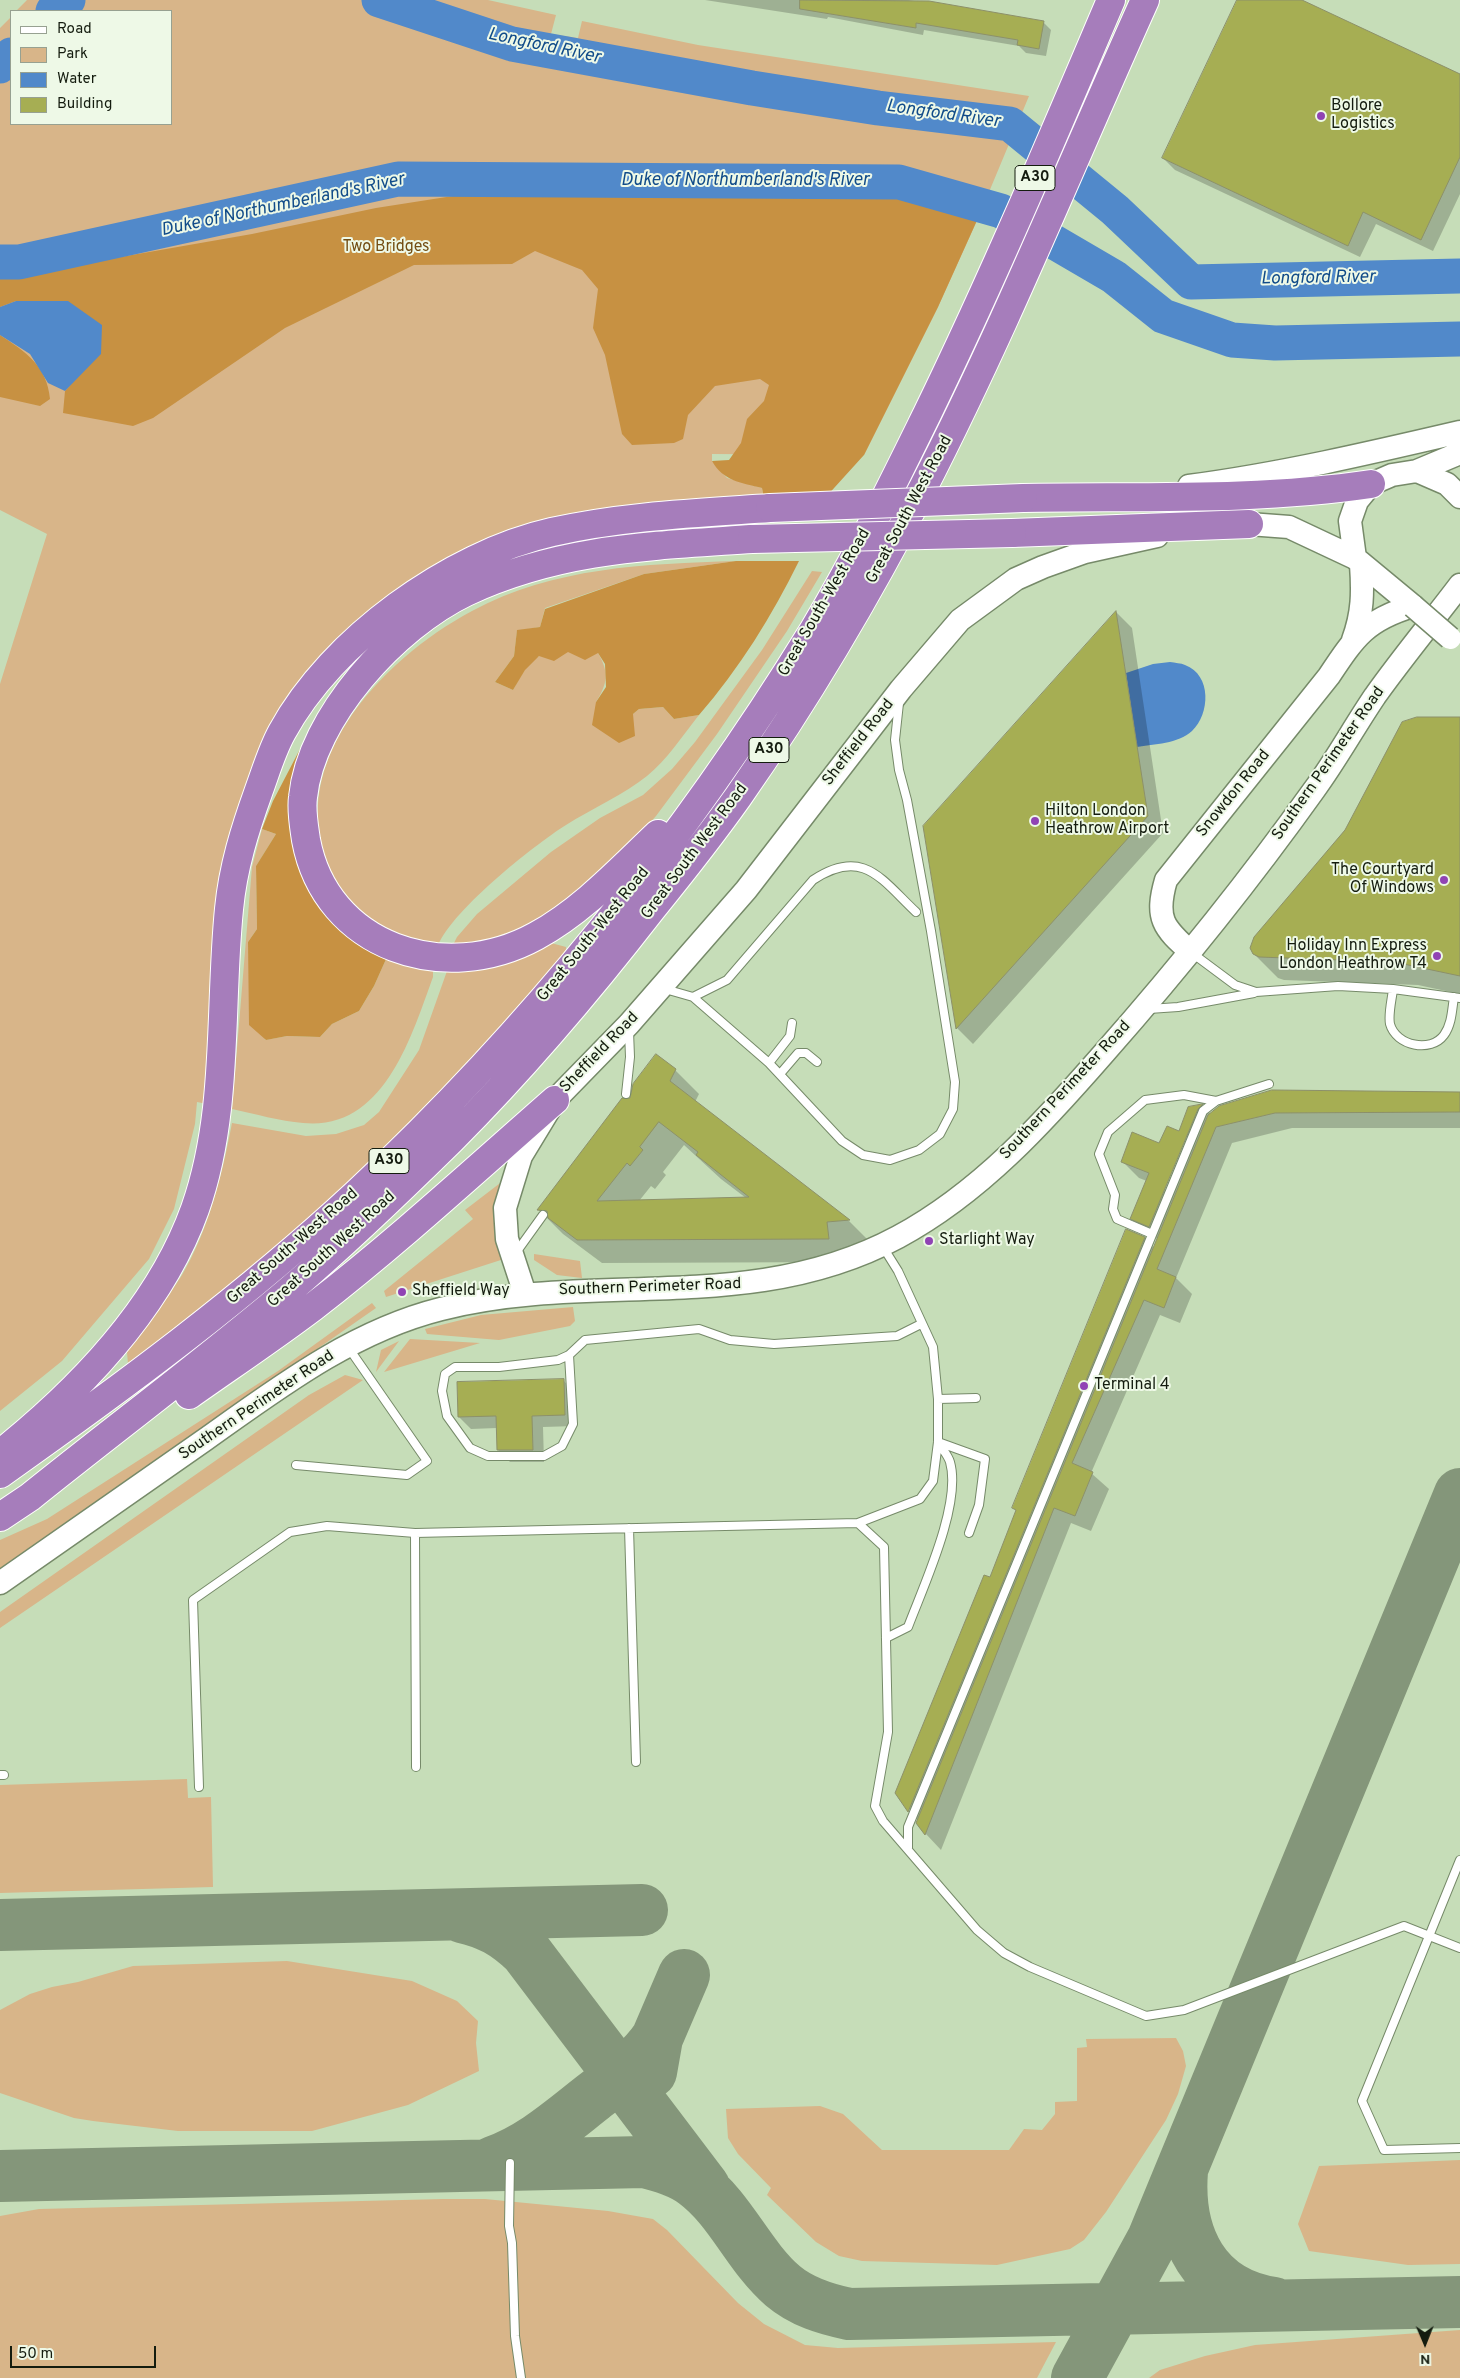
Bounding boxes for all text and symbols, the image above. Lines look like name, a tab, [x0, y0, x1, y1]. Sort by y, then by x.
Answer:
legend	[10, 10, 172, 125]
text: Road	[57, 20, 92, 39]
water label: Longford River	[486, 25, 602, 69]
text: Park	[57, 45, 88, 64]
text: Water	[57, 70, 96, 89]
text: Building	[57, 95, 112, 114]
water label: Longford River	[885, 96, 1001, 134]
place label: Bollore Logistics	[1331, 97, 1395, 135]
marker: Bollore Logistics	[1315, 110, 1327, 122]
road number: A30	[1015, 166, 1055, 190]
water label: Duke of Northumberland's River	[159, 170, 407, 242]
water label: Duke of Northumberland's River	[621, 170, 869, 192]
park label: Two Bridges	[342, 238, 430, 258]
water label: Longford River	[1261, 267, 1375, 291]
street label: Great South West Road	[863, 433, 957, 587]
street label: Great South-West Road	[775, 526, 875, 680]
street label: Southern Perimeter Road	[1269, 684, 1389, 844]
street label: Sheffield Road	[819, 696, 899, 790]
road number: A30	[749, 738, 789, 762]
street label: Snowdon Road	[1193, 747, 1275, 841]
street label: Great South West Road	[638, 780, 752, 924]
place label: Hilton London Heathrow Airport	[1045, 802, 1169, 840]
marker: Hilton London Heathrow Airport	[1029, 815, 1041, 827]
place label: The Courtyard Of Windows	[1331, 861, 1434, 899]
street label: Great South-West Road	[534, 864, 654, 1006]
marker: The Courtyard Of Windows	[1438, 874, 1450, 886]
place label: Holiday Inn Express London Heathrow T4	[1279, 937, 1427, 975]
marker: Holiday Inn Express London Heathrow T4	[1431, 950, 1443, 962]
street label: Sheffield Road	[557, 1009, 643, 1097]
street label: Southern Perimeter Road	[997, 1018, 1135, 1164]
road number: A30	[369, 1148, 409, 1174]
street label: Great South-West Road	[224, 1185, 362, 1309]
street label: Great South West Road	[264, 1188, 400, 1312]
place label: Starlight Way	[939, 1231, 1035, 1251]
marker: Starlight Way	[923, 1235, 935, 1247]
street label: Southern Perimeter Road	[558, 1275, 742, 1301]
place label: Sheffield Way	[412, 1282, 510, 1302]
marker: Sheffield Way	[396, 1286, 408, 1298]
street label: Southern Perimeter Road	[176, 1347, 338, 1465]
place label: Terminal 4	[1094, 1376, 1170, 1396]
marker: Terminal 4	[1078, 1380, 1090, 1392]
north arrow	[1400, 2318, 1450, 2368]
scale bar	[12, 2336, 159, 2368]
text: 50 m	[18, 2345, 53, 2364]
text: N	[1420, 2350, 1430, 2367]

